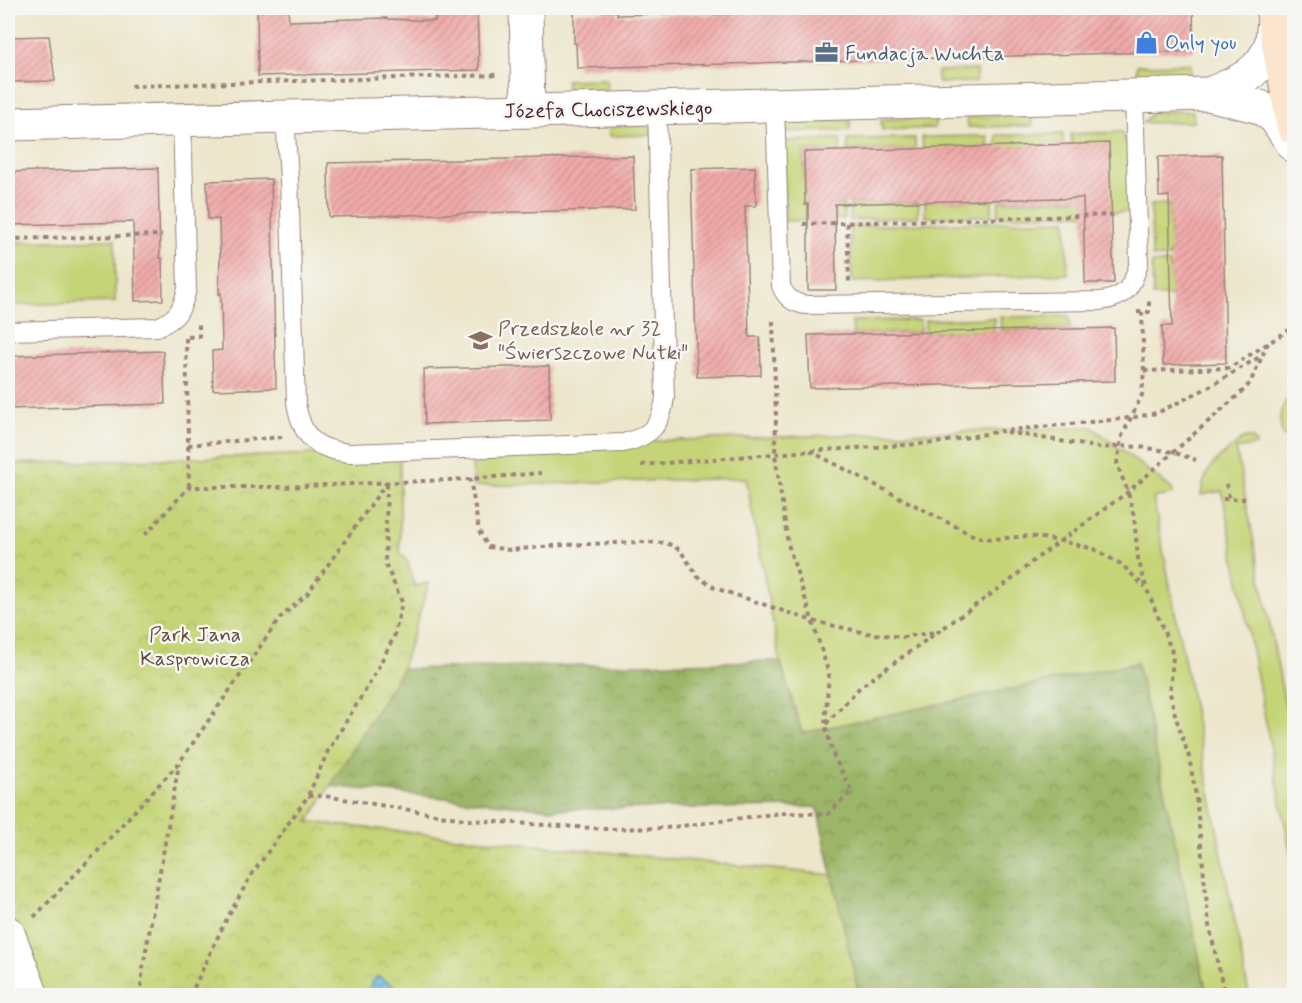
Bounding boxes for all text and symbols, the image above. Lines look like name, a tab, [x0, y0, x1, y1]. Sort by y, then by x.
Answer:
shop icon: Only you	[1134, 29, 1160, 55]
place label: Only you	[1165, 29, 1236, 57]
office icon: Fundacja Wuchta	[814, 40, 840, 66]
place label: Fundacja Wuchta	[845, 40, 1004, 68]
street label: Józefa Chociszewskiego	[503, 94, 713, 126]
place label: Przedszkole nr 32 "Świerszczowe Nutki"	[498, 315, 688, 367]
school or university icon: Przedszkole nr 32 "Świerszczowe Nutki"	[467, 327, 493, 353]
park label: Park Jana Kasprowicza	[140, 621, 250, 673]

